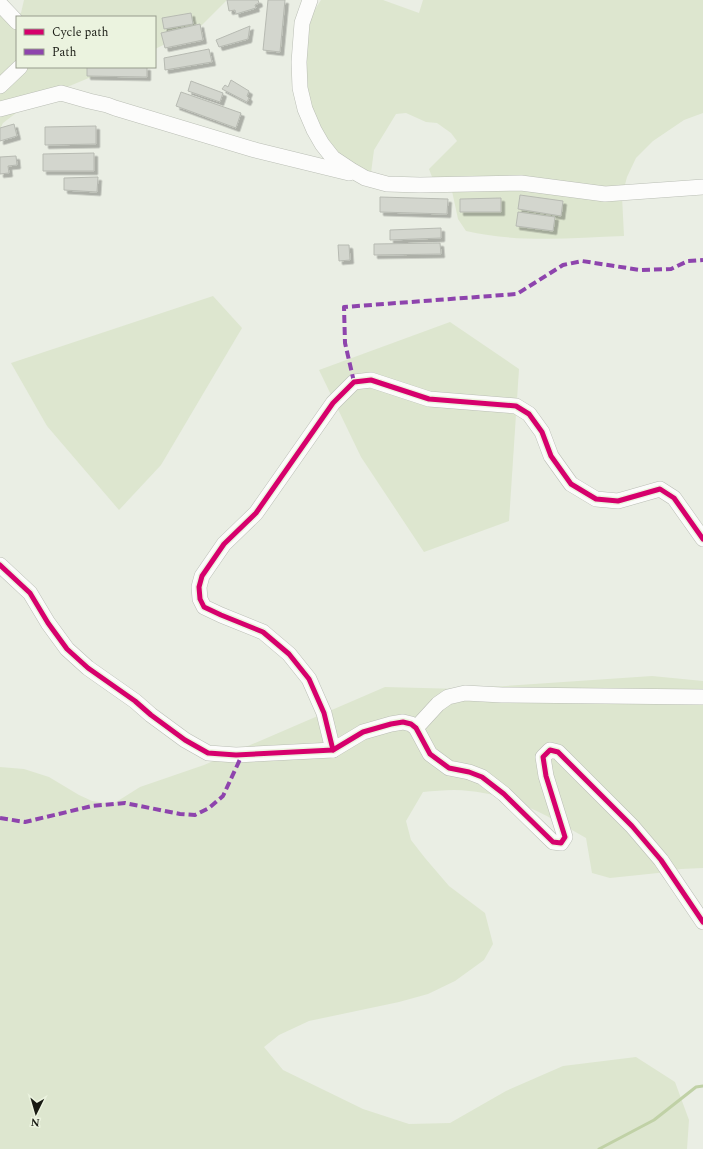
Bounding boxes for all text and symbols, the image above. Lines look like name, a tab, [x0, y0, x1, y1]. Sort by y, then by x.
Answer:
legend	[16, 16, 156, 68]
text: Cycle path	[52, 23, 109, 42]
text: Path	[52, 43, 77, 62]
north arrow	[16, 1093, 56, 1133]
text: N	[30, 1114, 40, 1131]

